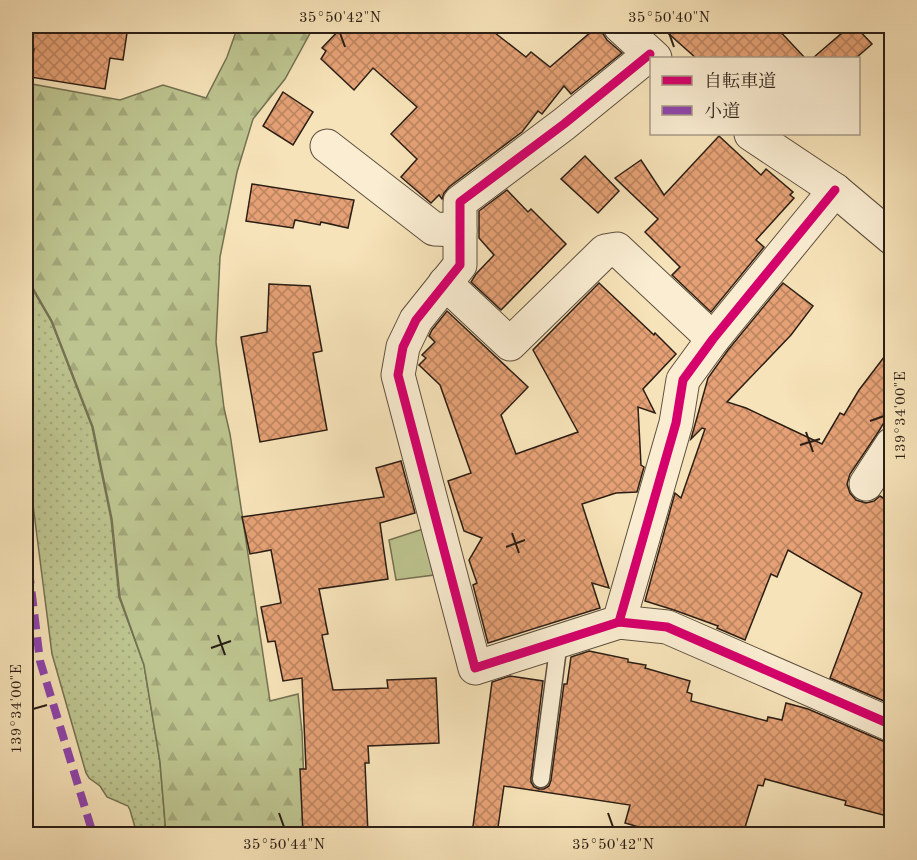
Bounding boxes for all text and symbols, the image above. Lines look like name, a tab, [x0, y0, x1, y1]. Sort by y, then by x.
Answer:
text: 35°50'42"N	[299, 11, 381, 26]
text: 35°50'40"N	[628, 11, 710, 26]
legend	[650, 57, 860, 135]
text: 自転車道	[704, 71, 776, 91]
text: 小道	[704, 101, 740, 121]
text: 139°34'00"E	[894, 371, 909, 461]
text: 139°34'00"E	[10, 664, 25, 754]
text: 35°50'44"N	[243, 838, 325, 853]
text: 35°50'42"N	[572, 838, 654, 853]

